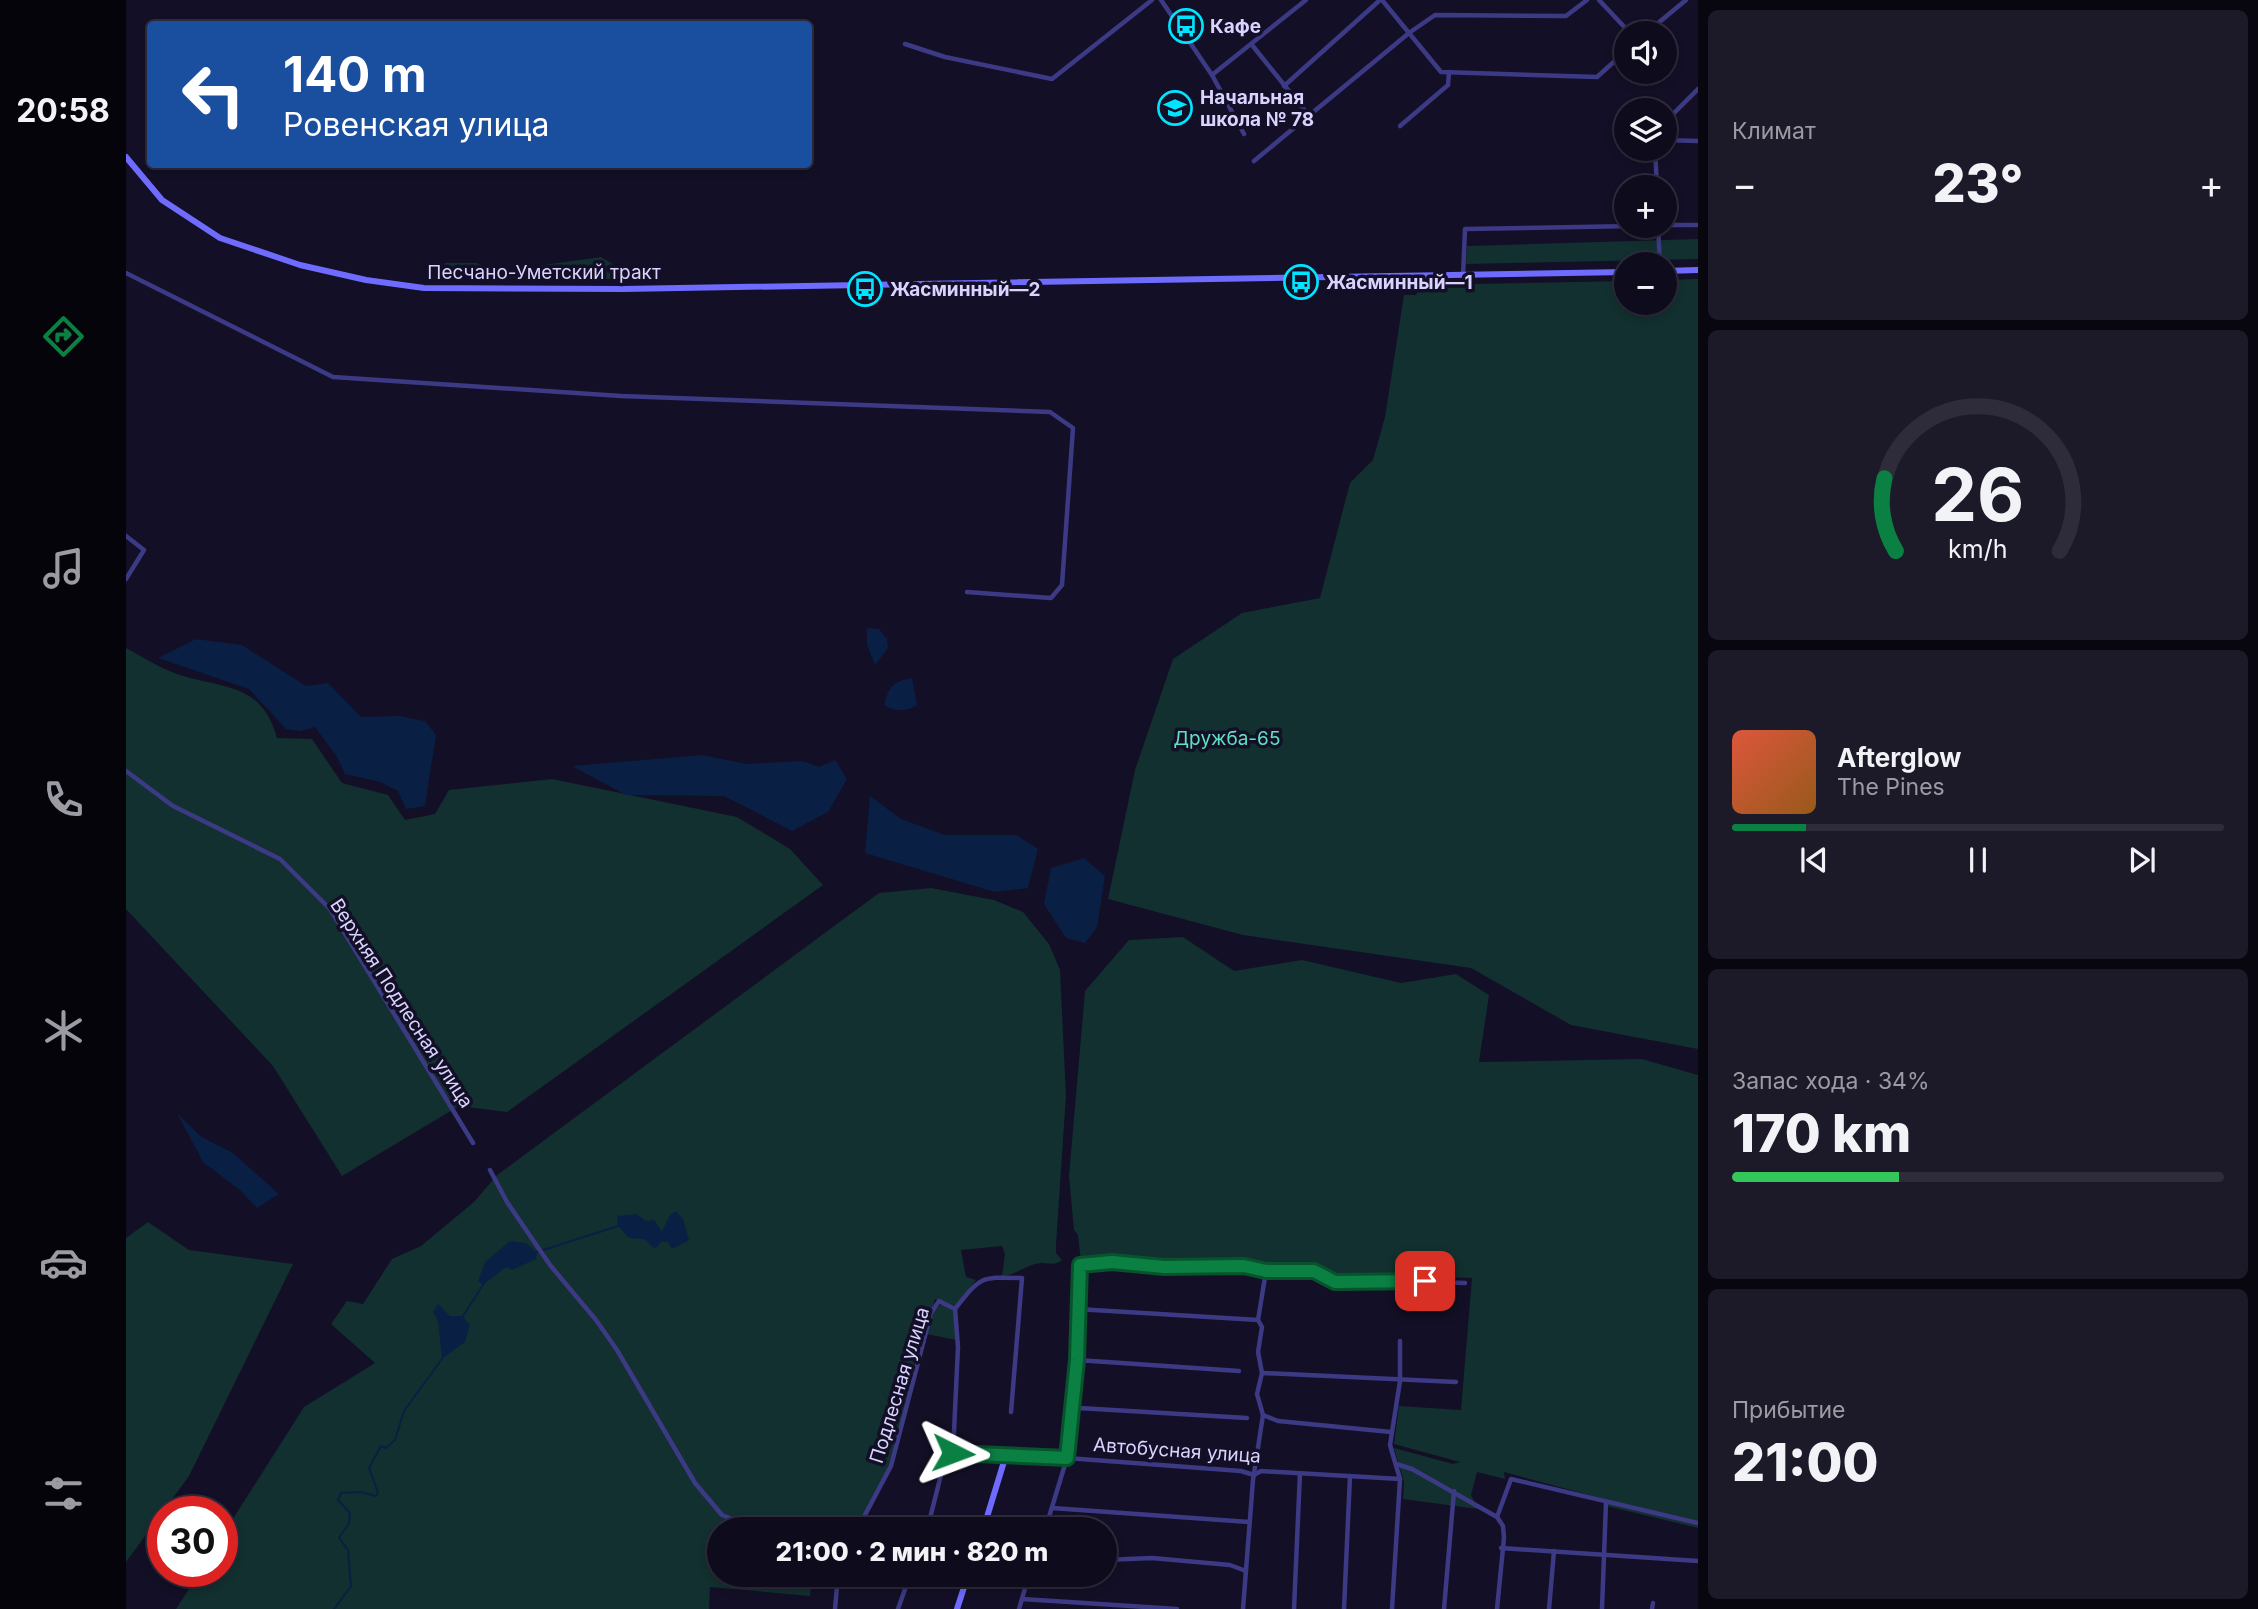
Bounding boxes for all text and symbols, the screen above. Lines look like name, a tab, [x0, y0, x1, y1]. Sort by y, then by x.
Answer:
bus stop icon: Кафе	[1167, 7, 1205, 45]
place label: Кафе	[1210, 15, 1261, 38]
map controls	[1614, 21, 1677, 315]
button: sound	[1614, 21, 1677, 84]
text: 140 m	[283, 45, 427, 104]
icon: left	[168, 49, 259, 140]
place label: Начальная школа № 78	[1200, 86, 1314, 131]
school or university icon: Начальная школа № 78	[1156, 89, 1194, 127]
text: 20:58	[16, 91, 110, 130]
button: layers	[1614, 98, 1677, 161]
text: Ровенская улица	[283, 105, 549, 144]
text: Климат	[1732, 117, 1816, 145]
text: 23°	[1932, 152, 2024, 215]
text: −	[1732, 161, 1757, 207]
text: +	[2199, 161, 2224, 207]
button: +	[1614, 175, 1677, 238]
button: −	[1614, 252, 1677, 315]
street label: Песчано-Уметский тракт	[427, 261, 661, 284]
bus stop icon: Жасминный—1	[1282, 263, 1320, 301]
bus stop icon: Жасминный—2	[846, 270, 884, 308]
place label: Жасминный—1	[1326, 271, 1473, 294]
place label: Жасминный—2	[890, 278, 1040, 301]
icon: directions	[39, 312, 88, 361]
text: 26	[1931, 450, 2025, 539]
text: km/h	[1948, 533, 2008, 563]
icon: music	[39, 544, 88, 593]
park label: Дружба-65	[1174, 727, 1280, 750]
text: Afterglow	[1837, 742, 1961, 773]
text: The Pines	[1837, 773, 1945, 801]
icon: phone	[39, 775, 88, 824]
icon: previous	[1795, 841, 1833, 879]
icon: pause	[1959, 841, 1997, 879]
icon: next	[2123, 841, 2161, 879]
street label: Верхняя Подлесная улица	[325, 894, 478, 1112]
icon: climate	[39, 1006, 88, 1055]
text: Запас хода · 34%	[1732, 1067, 1930, 1095]
text: 170 km	[1732, 1102, 1911, 1165]
icon: car	[39, 1238, 88, 1287]
pin	[1395, 1251, 1455, 1311]
icon: arrive	[1406, 1262, 1444, 1300]
street label: Подлесная улица	[865, 1304, 934, 1466]
text: Прибытие	[1732, 1396, 1845, 1424]
position arrow	[916, 1416, 990, 1490]
text: 21:00	[1732, 1431, 1878, 1494]
street label: Автобусная улица	[1092, 1433, 1262, 1468]
icon: filters	[39, 1469, 88, 1518]
speed limit sign: 30	[147, 1496, 238, 1587]
text: 21:00 · 2 мин · 820 m	[776, 1536, 1048, 1567]

